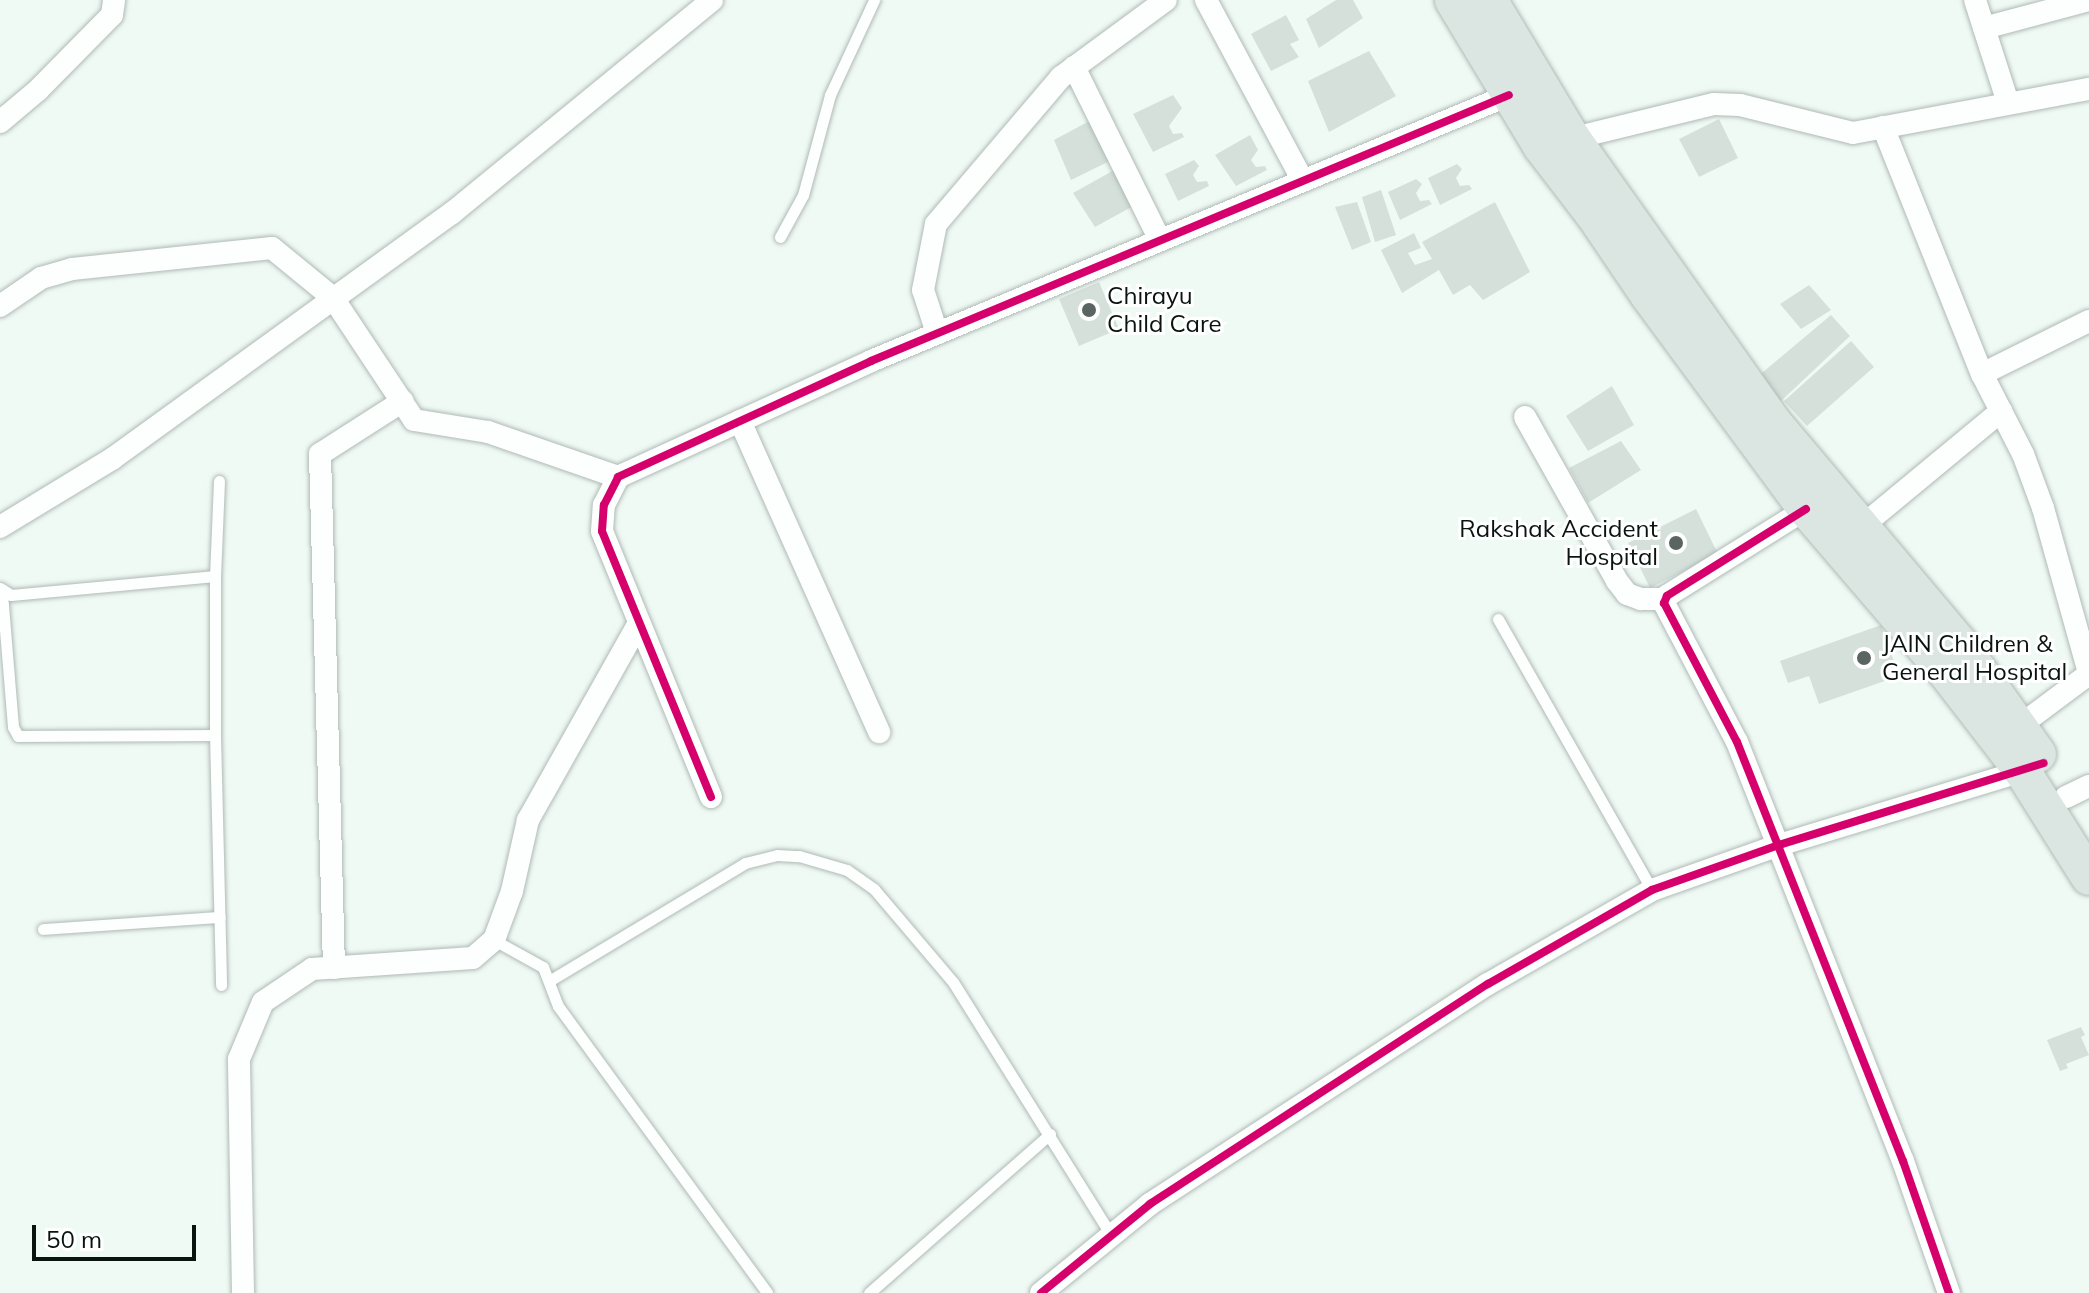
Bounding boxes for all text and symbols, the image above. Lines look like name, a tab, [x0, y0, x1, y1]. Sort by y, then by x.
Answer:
place label: Chirayu Child Care	[1107, 282, 1222, 338]
marker: Chirayu Child Care	[1078, 299, 1100, 321]
place label: Rakshak Accident Hospital	[1459, 515, 1658, 571]
marker: Rakshak Accident Hospital	[1665, 532, 1687, 554]
place label: JAIN Children & General Hospital	[1882, 630, 2067, 686]
marker: JAIN Children & General Hospital	[1853, 647, 1875, 669]
scale bar	[36, 1209, 200, 1259]
text: 50 m	[46, 1224, 102, 1254]

